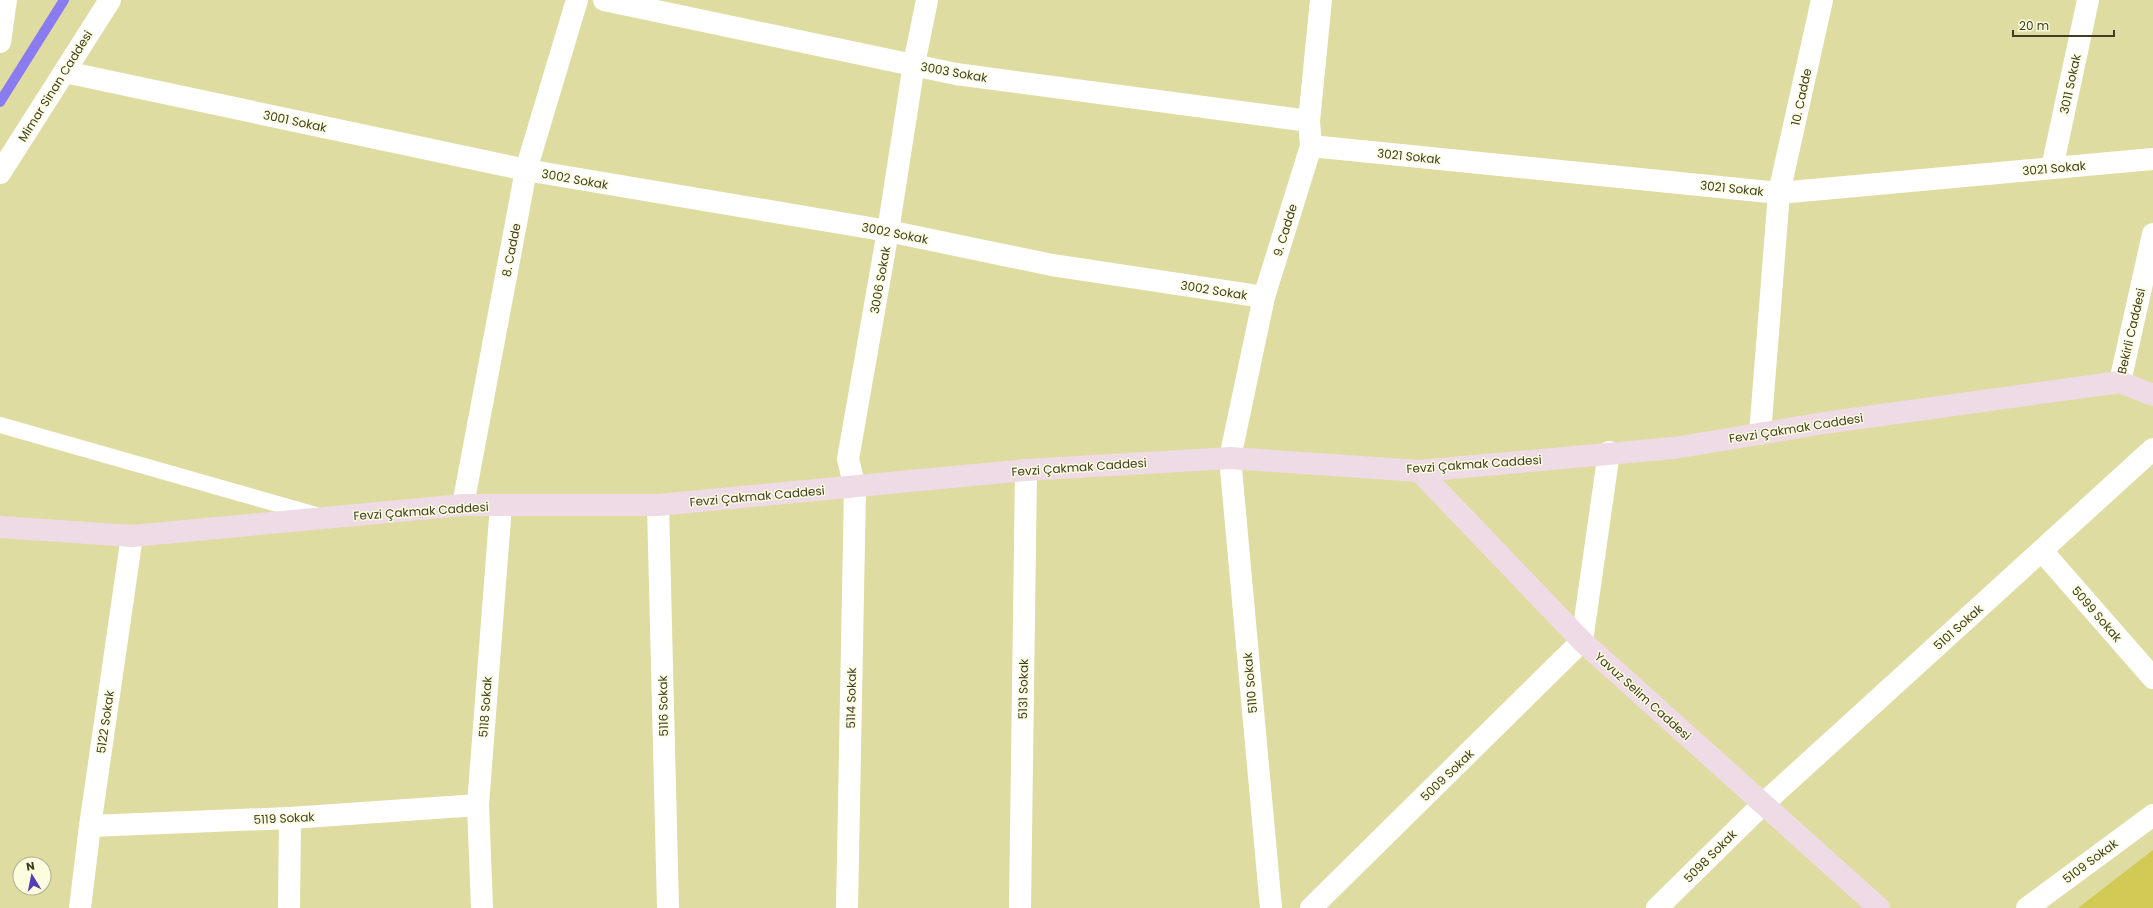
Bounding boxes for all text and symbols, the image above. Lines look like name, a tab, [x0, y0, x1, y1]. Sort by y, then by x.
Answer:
scale bar	[2013, 12, 2114, 38]
text: 20 m	[2019, 17, 2049, 34]
street label: Mimar Sinan Caddesi	[14, 27, 96, 145]
street label: 3011 Sokak	[2055, 52, 2085, 115]
street label: 3003 Sokak	[919, 58, 990, 86]
street label: 10. Cadde	[1787, 67, 1815, 127]
street label: 3001 Sokak	[262, 106, 329, 136]
street label: 3021 Sokak	[1376, 144, 1442, 168]
street label: 3021 Sokak	[2022, 157, 2087, 179]
street label: 3002 Sokak	[540, 165, 610, 193]
street label: 3021 Sokak	[1699, 176, 1765, 200]
street label: 9. Cadde	[1269, 202, 1301, 258]
street label: 3002 Sokak	[860, 218, 931, 248]
street label: 8. Cadde	[497, 222, 525, 278]
street label: 3006 Sokak	[866, 244, 894, 315]
street label: 3002 Sokak	[1179, 276, 1249, 304]
street label: Bekirli Caddesi	[2113, 286, 2149, 376]
street label: Fevzi Çakmak Caddesi	[1728, 409, 1864, 447]
street label: Fevzi Çakmak Caddesi	[1406, 451, 1542, 477]
street label: Fevzi Çakmak Caddesi	[1011, 454, 1147, 480]
street label: Fevzi Çakmak Caddesi	[689, 482, 825, 510]
street label: Fevzi Çakmak Caddesi	[353, 498, 489, 524]
street label: 5099 Sokak	[2068, 583, 2126, 646]
street label: 5101 Sokak	[1930, 600, 1987, 654]
street label: Yavuz Selim Caddesi	[1591, 648, 1695, 744]
street label: 5110 Sokak	[1239, 651, 1261, 714]
street label: 5131 Sokak	[1014, 658, 1032, 719]
street label: 5114 Sokak	[842, 666, 860, 729]
street label: 5116 Sokak	[654, 674, 672, 737]
street label: 5118 Sokak	[474, 675, 496, 738]
street label: 5122 Sokak	[92, 689, 118, 755]
street label: 5009 Sokak	[1416, 745, 1478, 805]
street label: 5119 Sokak	[253, 808, 316, 828]
street label: 5098 Sokak	[1680, 825, 1741, 886]
street label: 5109 Sokak	[2059, 834, 2122, 887]
north arrow	[12, 856, 52, 896]
text: N	[25, 858, 36, 875]

